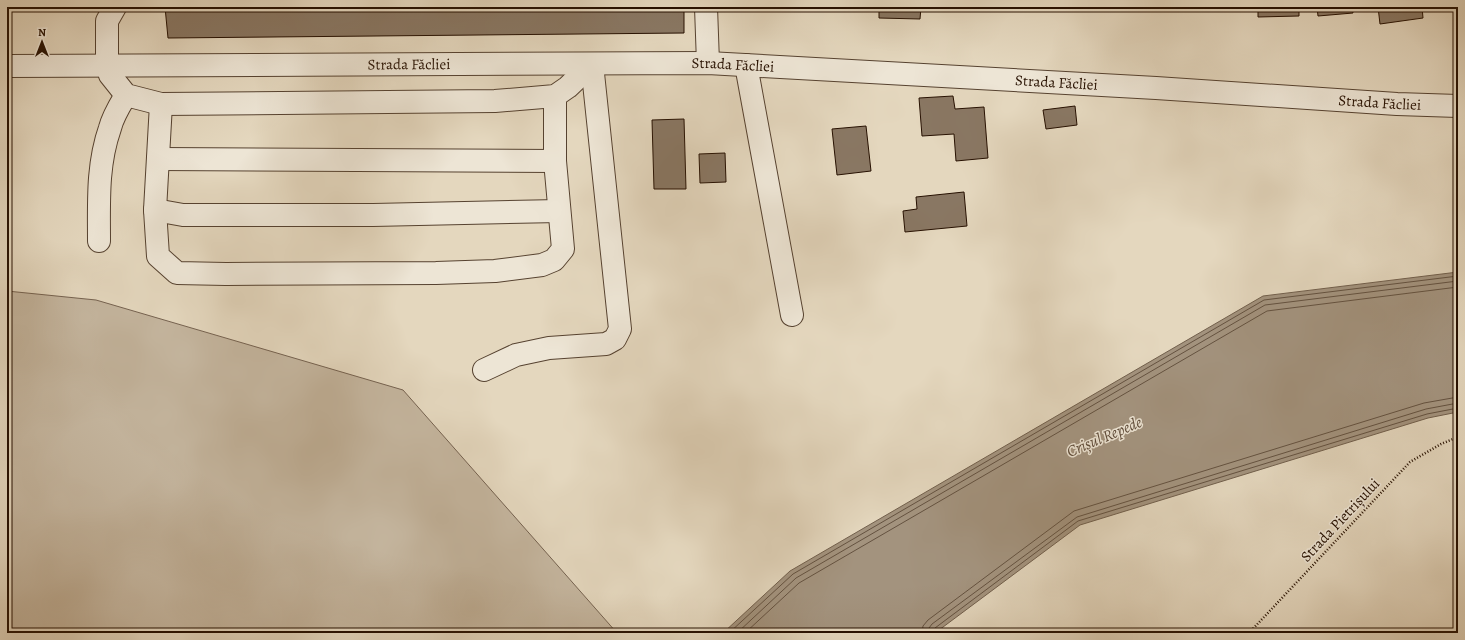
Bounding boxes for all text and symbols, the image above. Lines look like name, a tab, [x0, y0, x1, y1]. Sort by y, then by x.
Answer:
north arrow	[22, 22, 62, 62]
text: N	[38, 25, 46, 40]
street label: Strada Făcliei	[692, 53, 775, 77]
street label: Strada Făcliei	[368, 54, 450, 74]
street label: Strada Făcliei	[1015, 70, 1098, 95]
street label: Strada Făcliei	[1338, 90, 1422, 115]
water label: Crișul Repede	[1063, 411, 1146, 463]
street label: Strada Pietrișului	[1296, 474, 1384, 566]

